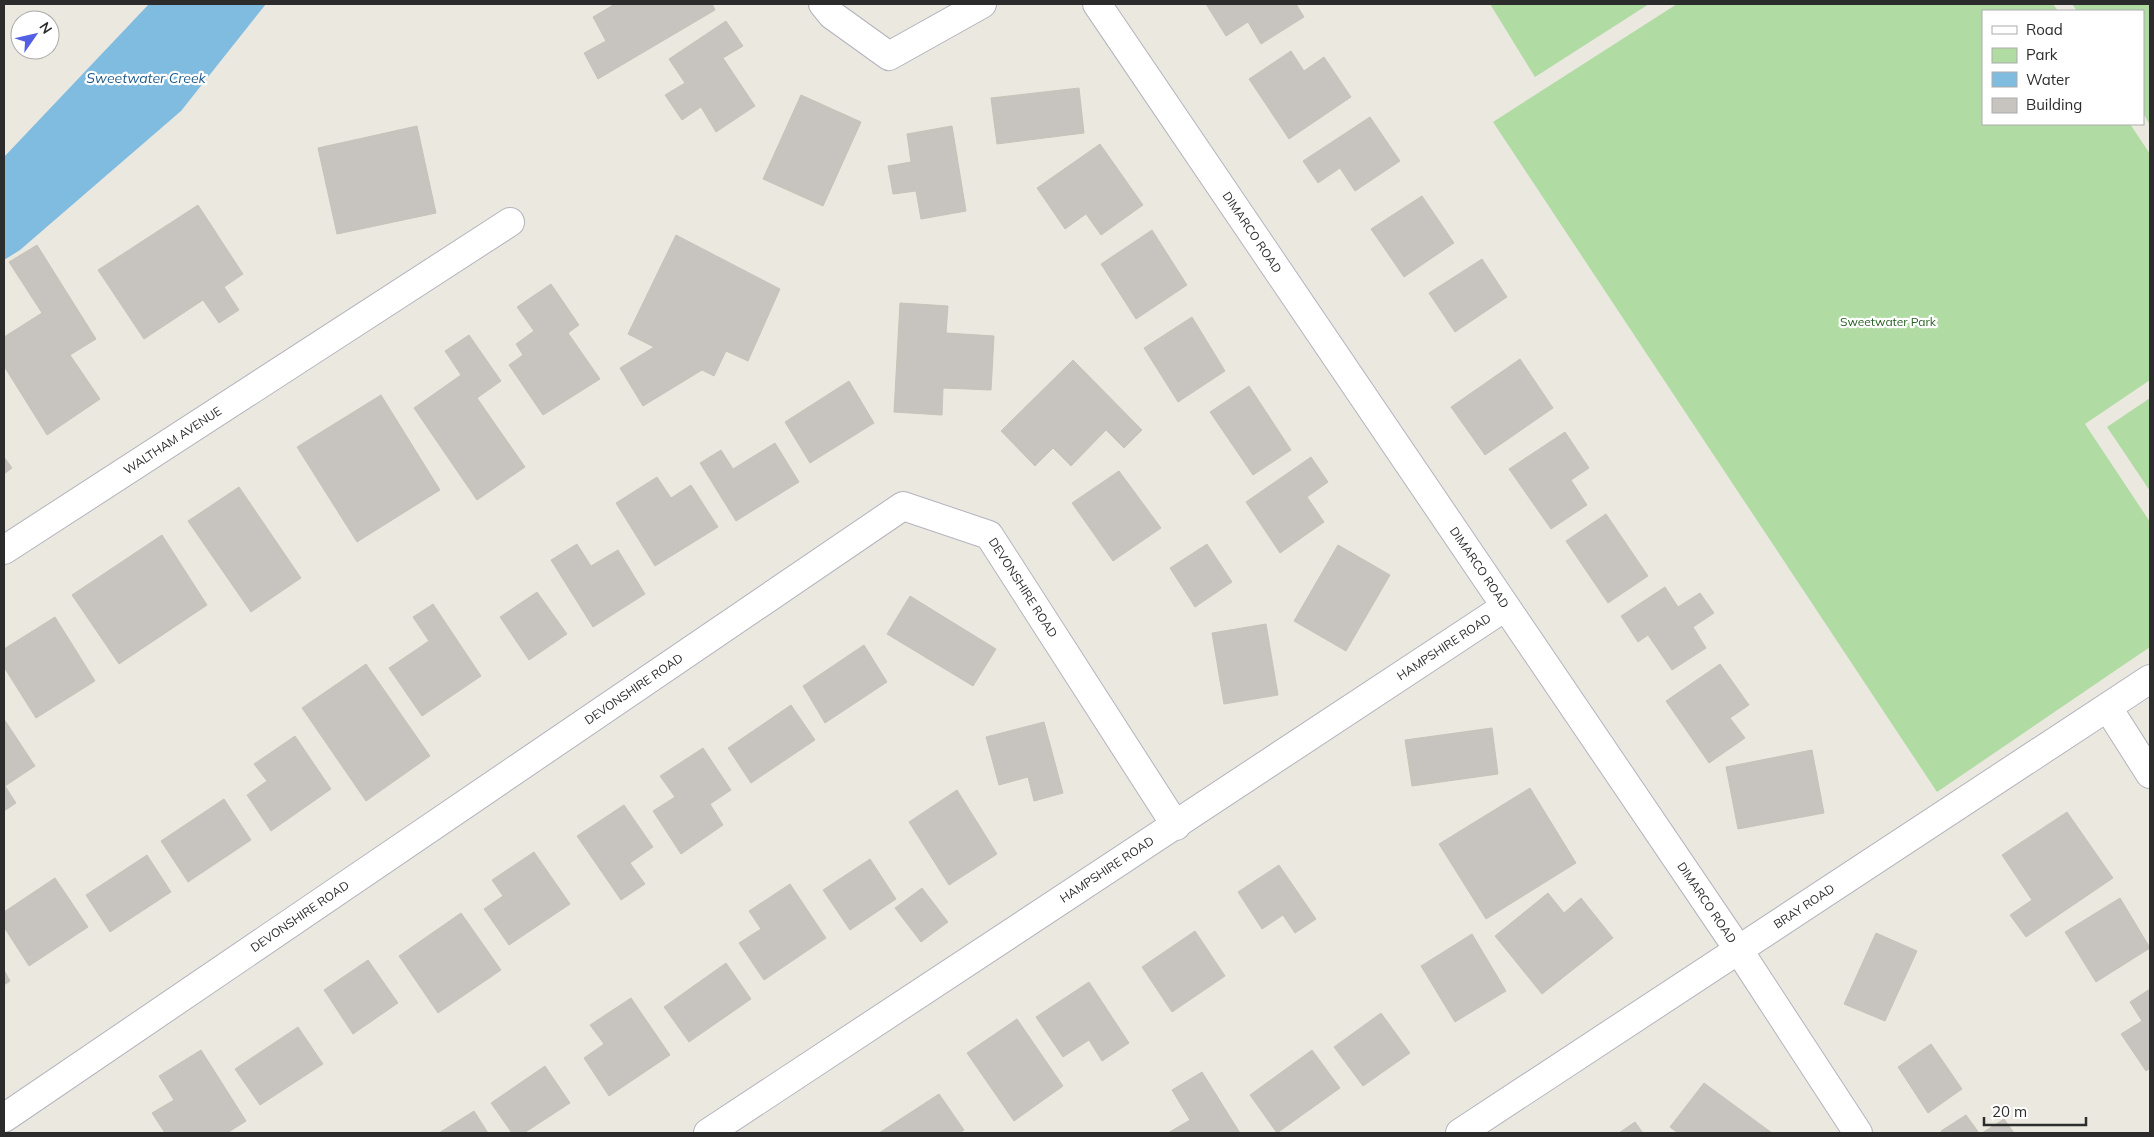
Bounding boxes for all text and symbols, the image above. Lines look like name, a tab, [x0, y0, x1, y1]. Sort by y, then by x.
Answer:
north arrow	[10, 10, 60, 60]
legend	[1982, 10, 2144, 125]
text: N	[35, 18, 56, 37]
text: Road	[2026, 20, 2063, 39]
text: Park	[2026, 45, 2058, 64]
water label: Sweetwater Creek	[86, 69, 207, 87]
text: Water	[2026, 70, 2070, 89]
text: Building	[2026, 95, 2082, 114]
street label: DIMARCO ROAD	[1219, 189, 1285, 276]
park label: Sweetwater Park	[1840, 314, 1937, 329]
street label: WALTHAM AVENUE	[121, 403, 224, 477]
street label: DIMARCO ROAD	[1447, 524, 1513, 611]
street label: DEVONSHIRE ROAD	[986, 535, 1061, 640]
street label: HAMPSHIRE ROAD	[1394, 610, 1494, 683]
street label: DEVONSHIRE ROAD	[582, 650, 686, 728]
street label: HAMPSHIRE ROAD	[1057, 833, 1157, 906]
street label: DIMARCO ROAD	[1674, 859, 1740, 946]
street label: DEVONSHIRE ROAD	[248, 877, 352, 955]
street label: BRAY ROAD	[1771, 881, 1837, 932]
scale bar	[1984, 1094, 2086, 1126]
text: 20 m	[1992, 1102, 2027, 1121]

